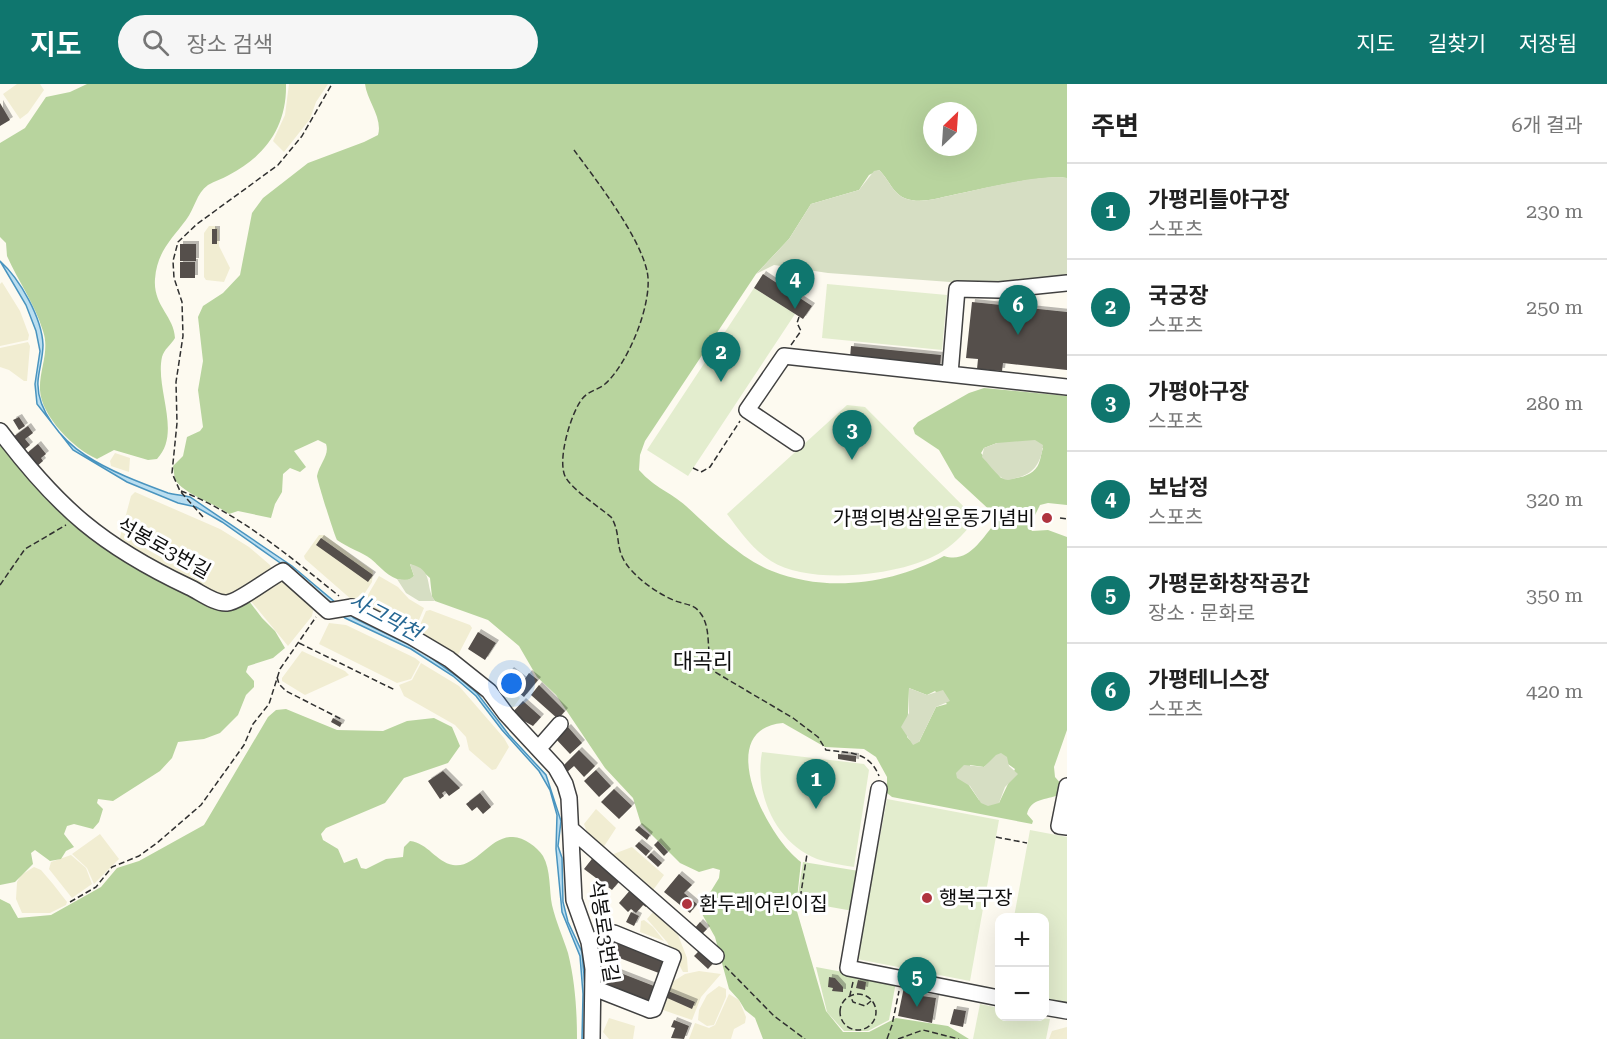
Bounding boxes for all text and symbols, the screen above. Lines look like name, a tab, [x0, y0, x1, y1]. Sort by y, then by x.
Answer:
search box	[118, 15, 538, 69]
icon: search	[139, 26, 172, 59]
text: 지도	[30, 28, 82, 61]
text: 장소 검색	[187, 32, 273, 57]
text: 지도	[1356, 32, 1395, 56]
text: 길찾기	[1428, 32, 1486, 56]
text: 저장됨	[1519, 32, 1577, 56]
north arrow	[923, 102, 977, 156]
text: 주변	[1091, 111, 1139, 141]
text: 6개 결과	[1512, 113, 1583, 137]
text: 가평리틀야구장	[1148, 187, 1290, 212]
text: 1	[1105, 199, 1116, 223]
text: 230 m	[1526, 199, 1583, 223]
text: 스포츠	[1148, 217, 1203, 241]
pin: 4	[776, 260, 814, 309]
text: 국궁장	[1148, 283, 1209, 308]
pin: 6	[998, 286, 1038, 335]
text: 2	[1105, 295, 1116, 319]
text: 250 m	[1526, 295, 1583, 319]
text: 스포츠	[1148, 313, 1203, 337]
pin: 2	[702, 332, 740, 382]
text: 가평야구장	[1148, 379, 1249, 404]
text: 3	[1105, 391, 1116, 415]
text: 280 m	[1526, 391, 1583, 415]
text: 스포츠	[1148, 409, 1203, 433]
pin: 3	[832, 410, 872, 460]
text: 보납정	[1148, 475, 1209, 500]
text: 4	[1105, 487, 1116, 511]
text: 320 m	[1526, 487, 1583, 511]
text: 스포츠	[1148, 505, 1203, 529]
place label: 가평의병삼일운동기념비	[833, 506, 1035, 530]
marker: 가평의병삼일운동기념비	[1040, 511, 1054, 525]
street label: 석봉로3번길	[113, 512, 215, 584]
text: 가평문화창작공간	[1148, 571, 1310, 596]
text: 5	[1105, 583, 1116, 607]
text: 350 m	[1526, 583, 1583, 607]
water label: 사그막천	[345, 588, 427, 647]
text: 장소 · 문화로	[1148, 601, 1255, 625]
district label: 대곡리	[673, 649, 733, 674]
text: 가평테니스장	[1148, 667, 1269, 692]
your location	[497, 669, 526, 698]
text: 6	[1105, 679, 1116, 703]
text: 420 m	[1526, 679, 1583, 703]
text: 스포츠	[1148, 697, 1203, 721]
pin: 1	[796, 760, 836, 809]
street label: 석봉로3번길	[584, 878, 624, 984]
place label: 행복구장	[939, 886, 1013, 910]
marker: 행복구장	[920, 891, 934, 905]
place label: 환두레어린이집	[699, 892, 828, 916]
marker: 환두레어린이집	[680, 897, 694, 911]
map controls	[995, 913, 1049, 1021]
button: +	[995, 913, 1049, 967]
pin: 5	[898, 958, 936, 1007]
button: −	[995, 967, 1049, 1021]

